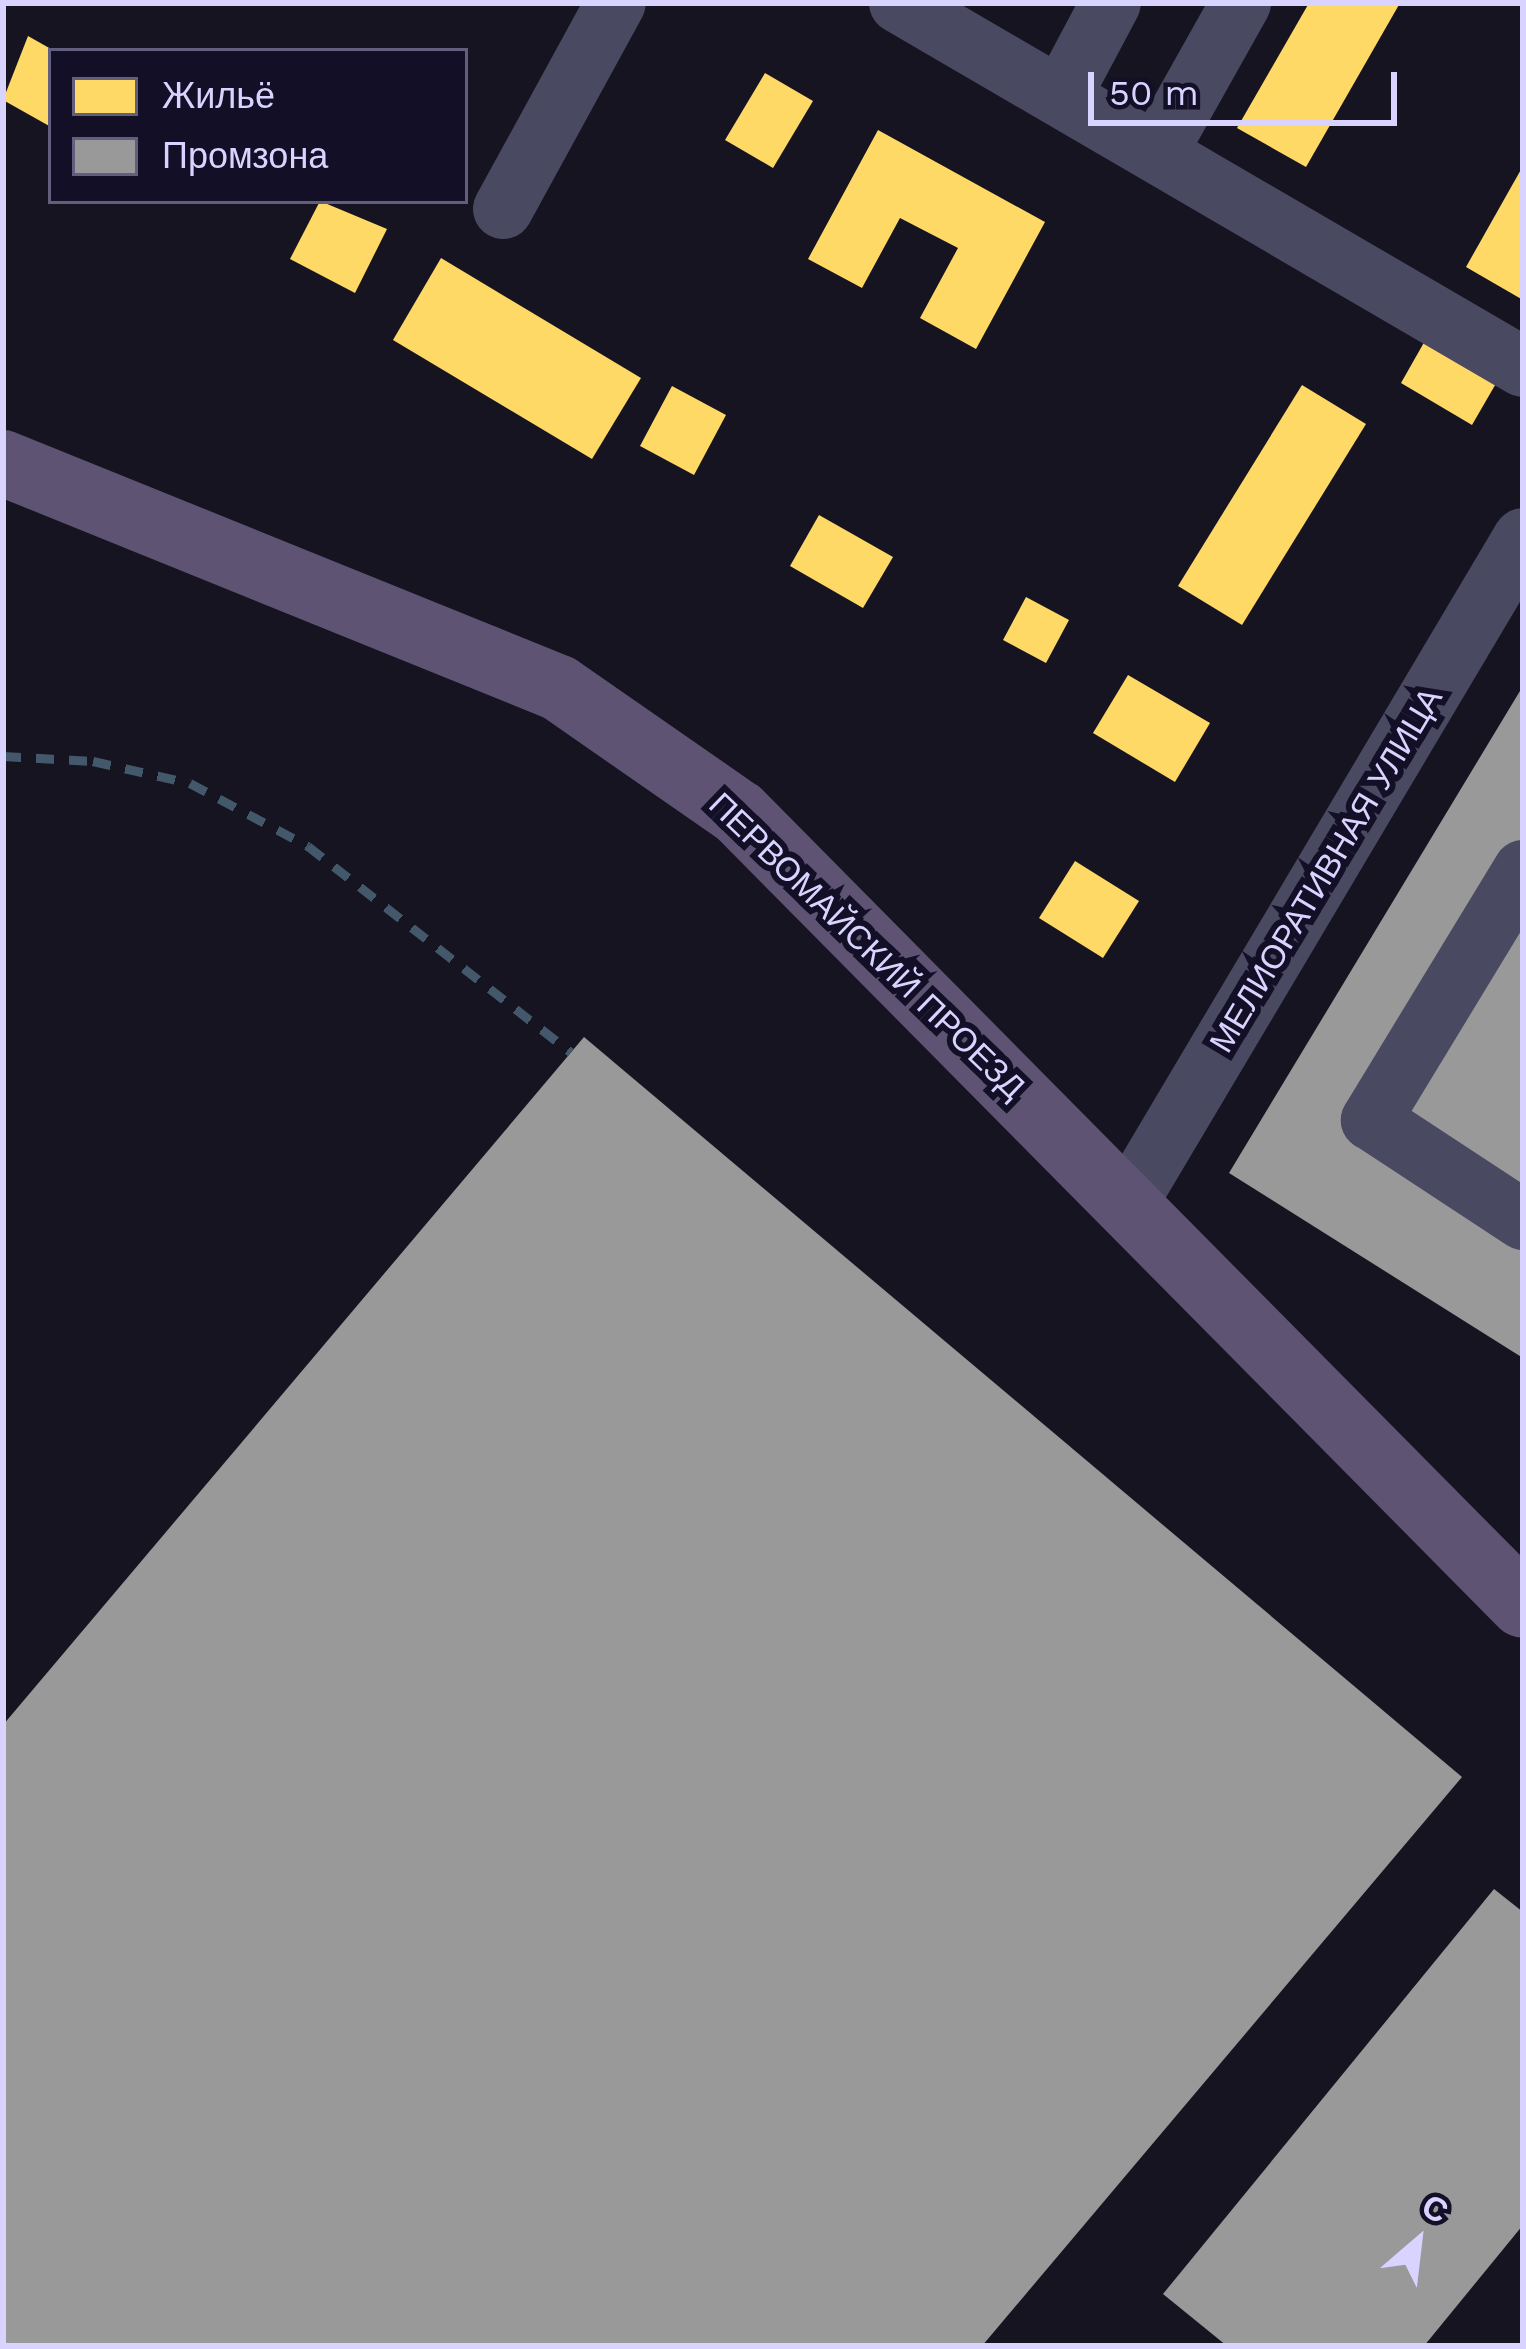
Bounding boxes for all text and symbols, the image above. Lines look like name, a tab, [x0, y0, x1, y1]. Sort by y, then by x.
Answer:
legend	[48, 48, 468, 204]
scale bar	[1094, 48, 1403, 122]
text: 50 m	[1109, 72, 1199, 114]
text: Жильё	[162, 75, 275, 117]
text: Промзона	[162, 135, 328, 177]
street label: МЕЛИОРАТИВНАЯ УЛИЦА	[1201, 681, 1451, 1059]
street label: ПЕРВОМАЙСКИЙ ПРОЕЗД	[701, 785, 1033, 1107]
north arrow	[1358, 2181, 1478, 2301]
text: С	[1415, 2186, 1455, 2232]

